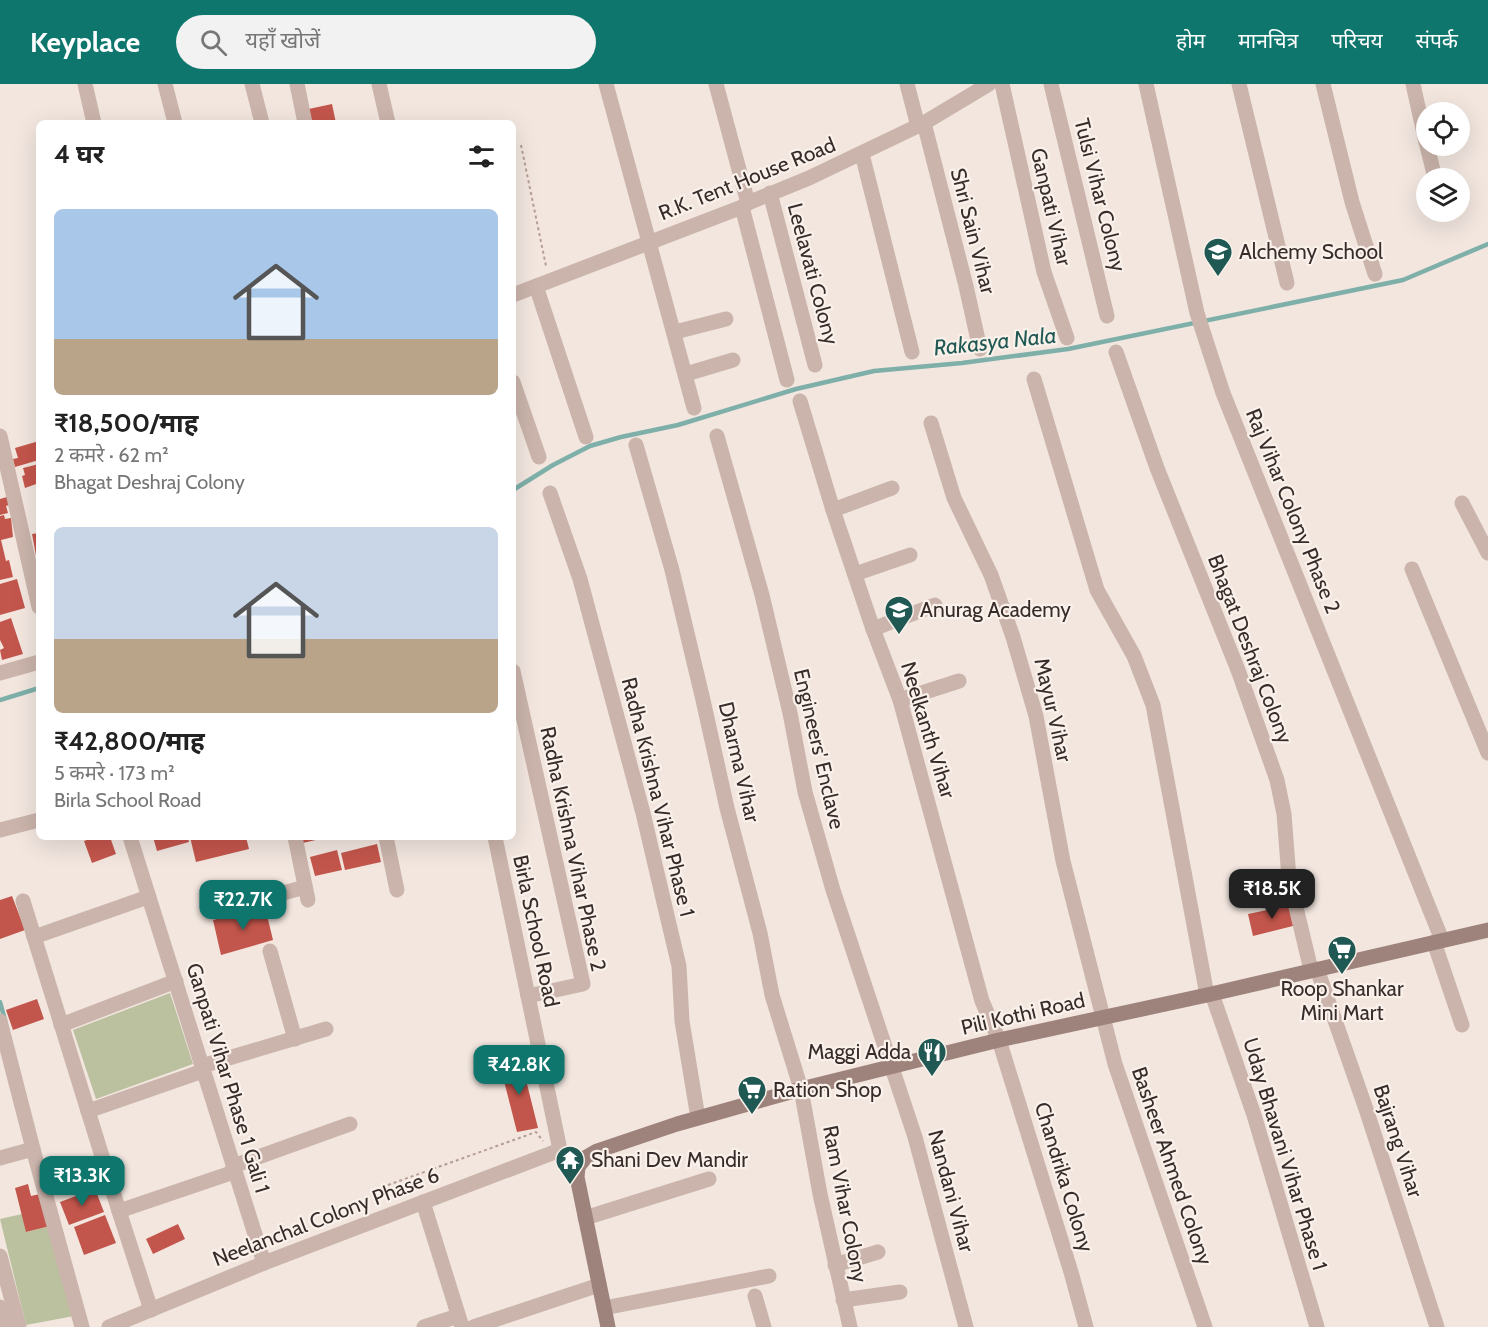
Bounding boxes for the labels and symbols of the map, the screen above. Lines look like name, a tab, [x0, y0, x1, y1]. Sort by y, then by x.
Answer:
street label: Tulsi Vihar Colony	[1069, 116, 1132, 274]
street label: R.K. Tent House Road	[655, 132, 839, 225]
street label: Ganpati Vihar	[1026, 146, 1077, 269]
street label: Shri Sain Vihar	[946, 165, 1001, 297]
street label: Leelavati Colony	[783, 200, 844, 348]
school or university icon: Alchemy School	[1202, 236, 1234, 278]
place label: Alchemy School	[1239, 239, 1383, 264]
water label: Rakasya Nala	[932, 322, 1058, 361]
street label: Raj Vihar Colony Phase 2	[1240, 405, 1346, 617]
street label: Bhagat Deshraj Colony	[1202, 551, 1298, 748]
school or university icon: Anurag Academy	[883, 594, 915, 636]
place label: Anurag Academy	[920, 597, 1071, 622]
street label: Mayur Vihar	[1029, 656, 1078, 765]
street label: Neelkanth Vihar	[896, 659, 961, 801]
street label: Engineers' Enclave	[789, 666, 850, 832]
street label: Radha Krishna Vihar Phase 1	[617, 675, 700, 919]
street label: Dharma Vihar	[714, 699, 766, 825]
street label: Radha Krishna Vihar Phase 2	[535, 724, 612, 974]
street label: Birla School Road	[508, 853, 565, 1009]
pin: ₹18.5K	[1223, 869, 1321, 920]
pin: ₹22.7K	[194, 880, 292, 931]
supermarket icon: Roop Shankar Mini Mart	[1326, 934, 1358, 976]
street label: Ganpati Vihar Phase 1 Gali 1	[182, 960, 275, 1196]
place label: Roop Shankar Mini Mart	[1280, 976, 1404, 1025]
street label: Pili Kothi Road	[959, 987, 1087, 1040]
street label: Uday Bhavani Vihar Phase 1	[1238, 1035, 1333, 1273]
restaurant icon: Maggi Adda	[916, 1036, 948, 1078]
place label: Maggi Adda	[807, 1039, 911, 1064]
pin: ₹42.8K	[470, 1045, 568, 1096]
street label: Basheer Ahmed Colony	[1127, 1063, 1218, 1269]
supermarket icon: Ration Shop	[736, 1074, 768, 1116]
place label: Ration Shop	[773, 1077, 882, 1102]
street label: Bajrang Vihar	[1368, 1081, 1429, 1201]
street label: Chandrika Colony	[1030, 1099, 1099, 1255]
street label: Ram Vihar Colony	[818, 1123, 873, 1285]
street label: Nandani Vihar	[923, 1127, 980, 1255]
temple icon: Shani Dev Mandir	[554, 1144, 586, 1186]
place label: Shani Dev Mandir	[591, 1147, 748, 1172]
pin: ₹13.3K	[33, 1156, 131, 1207]
street label: Neelanchal Colony Phase 6	[209, 1162, 443, 1271]

